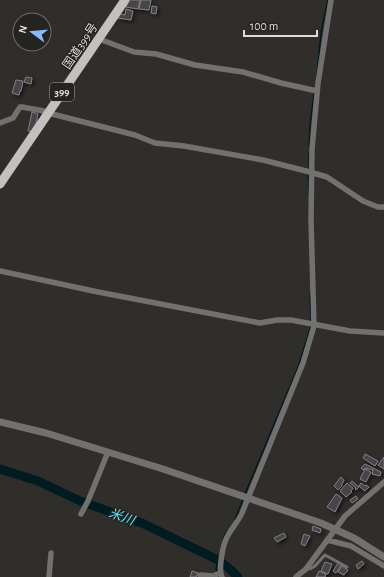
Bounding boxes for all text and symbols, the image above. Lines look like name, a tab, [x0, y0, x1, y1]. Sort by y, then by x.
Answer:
north arrow	[12, 12, 52, 52]
scale bar	[244, 12, 317, 38]
street label: 国道399号	[60, 20, 100, 71]
text: 100 m	[250, 20, 278, 32]
text: N	[17, 24, 29, 35]
road number: 399	[50, 83, 74, 101]
water label: 米川	[107, 506, 138, 529]

